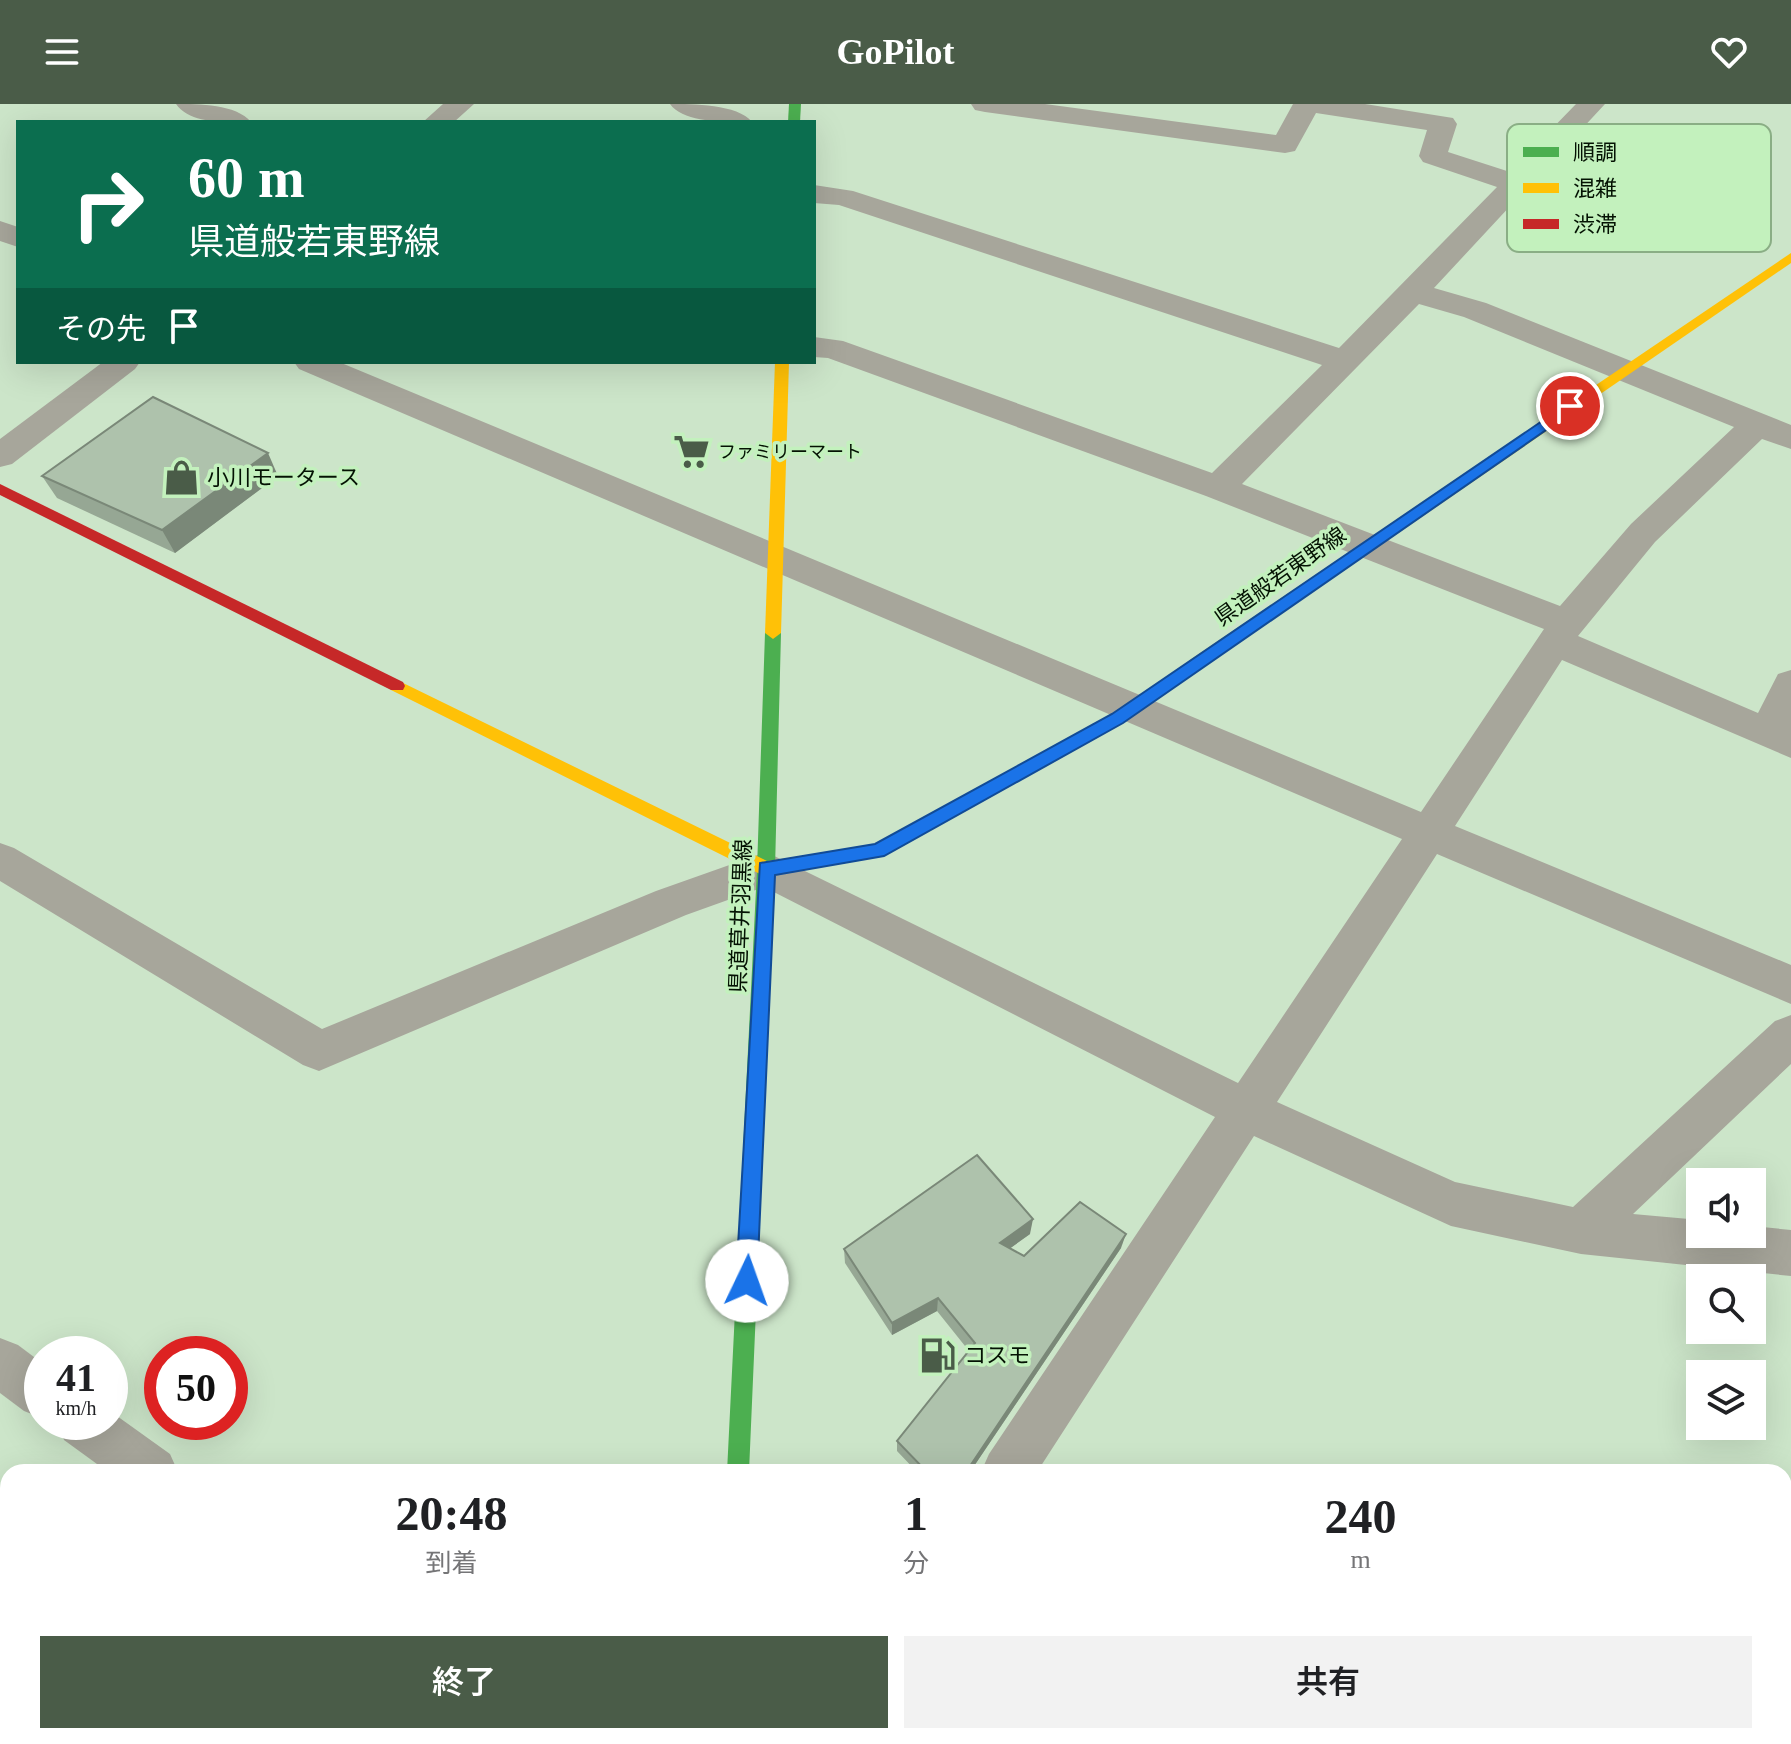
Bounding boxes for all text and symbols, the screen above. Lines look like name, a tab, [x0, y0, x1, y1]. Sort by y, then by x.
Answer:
icon: menu	[40, 30, 84, 74]
icon: heart	[1707, 30, 1751, 74]
text: GoPilot	[837, 32, 954, 72]
legend	[1507, 124, 1771, 252]
text: 順調	[1573, 140, 1617, 165]
text: 60 m	[188, 147, 305, 209]
icon: right	[56, 152, 160, 256]
text: 混雑	[1573, 176, 1617, 201]
text: 渋滞	[1573, 212, 1617, 237]
text: 県道般若東野線	[188, 222, 440, 262]
icon: arrive	[162, 304, 206, 348]
text: その先	[56, 312, 146, 345]
pin	[1536, 372, 1604, 440]
icon: arrive	[1548, 384, 1592, 428]
supermarket icon: ファミリーマート	[673, 433, 711, 471]
place label: ファミリーマート	[718, 442, 862, 462]
shop icon: 小川モータース	[162, 458, 200, 496]
place label: 小川モータース	[207, 465, 360, 490]
street label: 県道般若東野線	[1210, 522, 1351, 631]
street label: 県道草井羽黒線	[725, 839, 756, 993]
map controls	[1686, 1168, 1766, 1440]
button: sound	[1686, 1168, 1766, 1248]
position arrow	[705, 1239, 789, 1323]
button: search	[1686, 1264, 1766, 1344]
speed limit sign: 50	[144, 1336, 248, 1440]
fuel station icon: コスモ	[919, 1336, 957, 1374]
place label: コスモ	[964, 1343, 1030, 1368]
text: 41	[56, 1355, 96, 1400]
button: layers	[1686, 1360, 1766, 1440]
text: km/h	[55, 1397, 97, 1419]
text: 20:48	[396, 1487, 507, 1540]
text: 1	[904, 1487, 928, 1540]
text: 240	[1325, 1490, 1397, 1543]
text: m	[1350, 1545, 1371, 1574]
text: 到着	[425, 1549, 478, 1578]
text: 分	[903, 1549, 929, 1578]
button: 終了	[40, 1636, 888, 1728]
button: 共有	[904, 1636, 1752, 1728]

